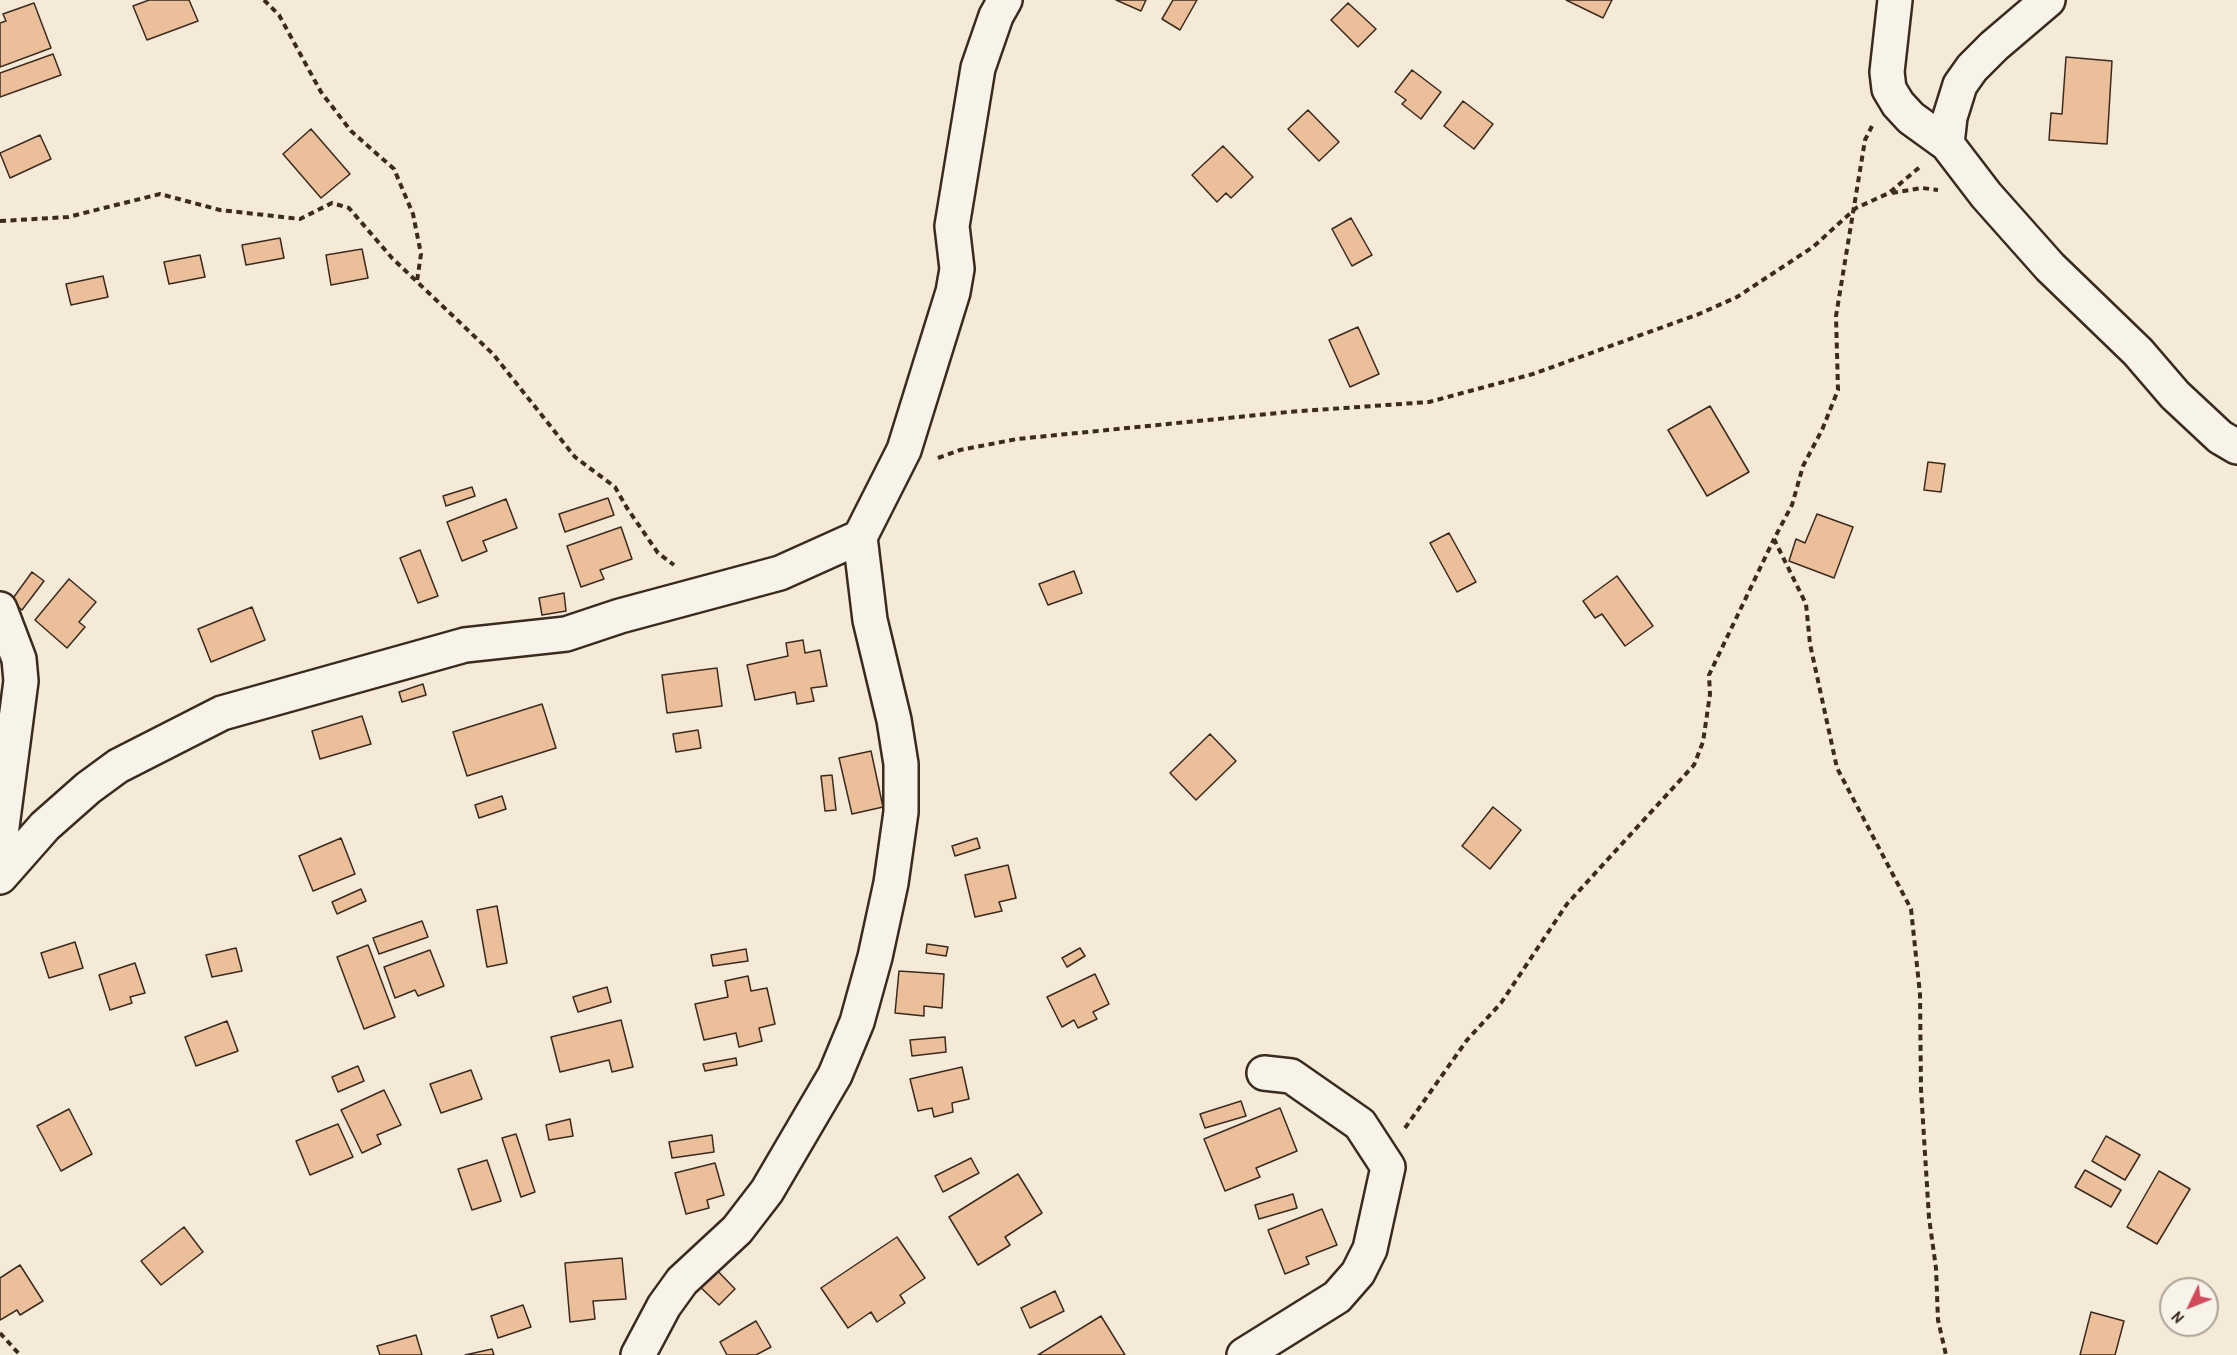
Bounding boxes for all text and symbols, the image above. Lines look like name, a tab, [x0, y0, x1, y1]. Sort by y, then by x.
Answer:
north arrow	[2159, 1277, 2219, 1337]
text: N	[2166, 1307, 2188, 1329]

